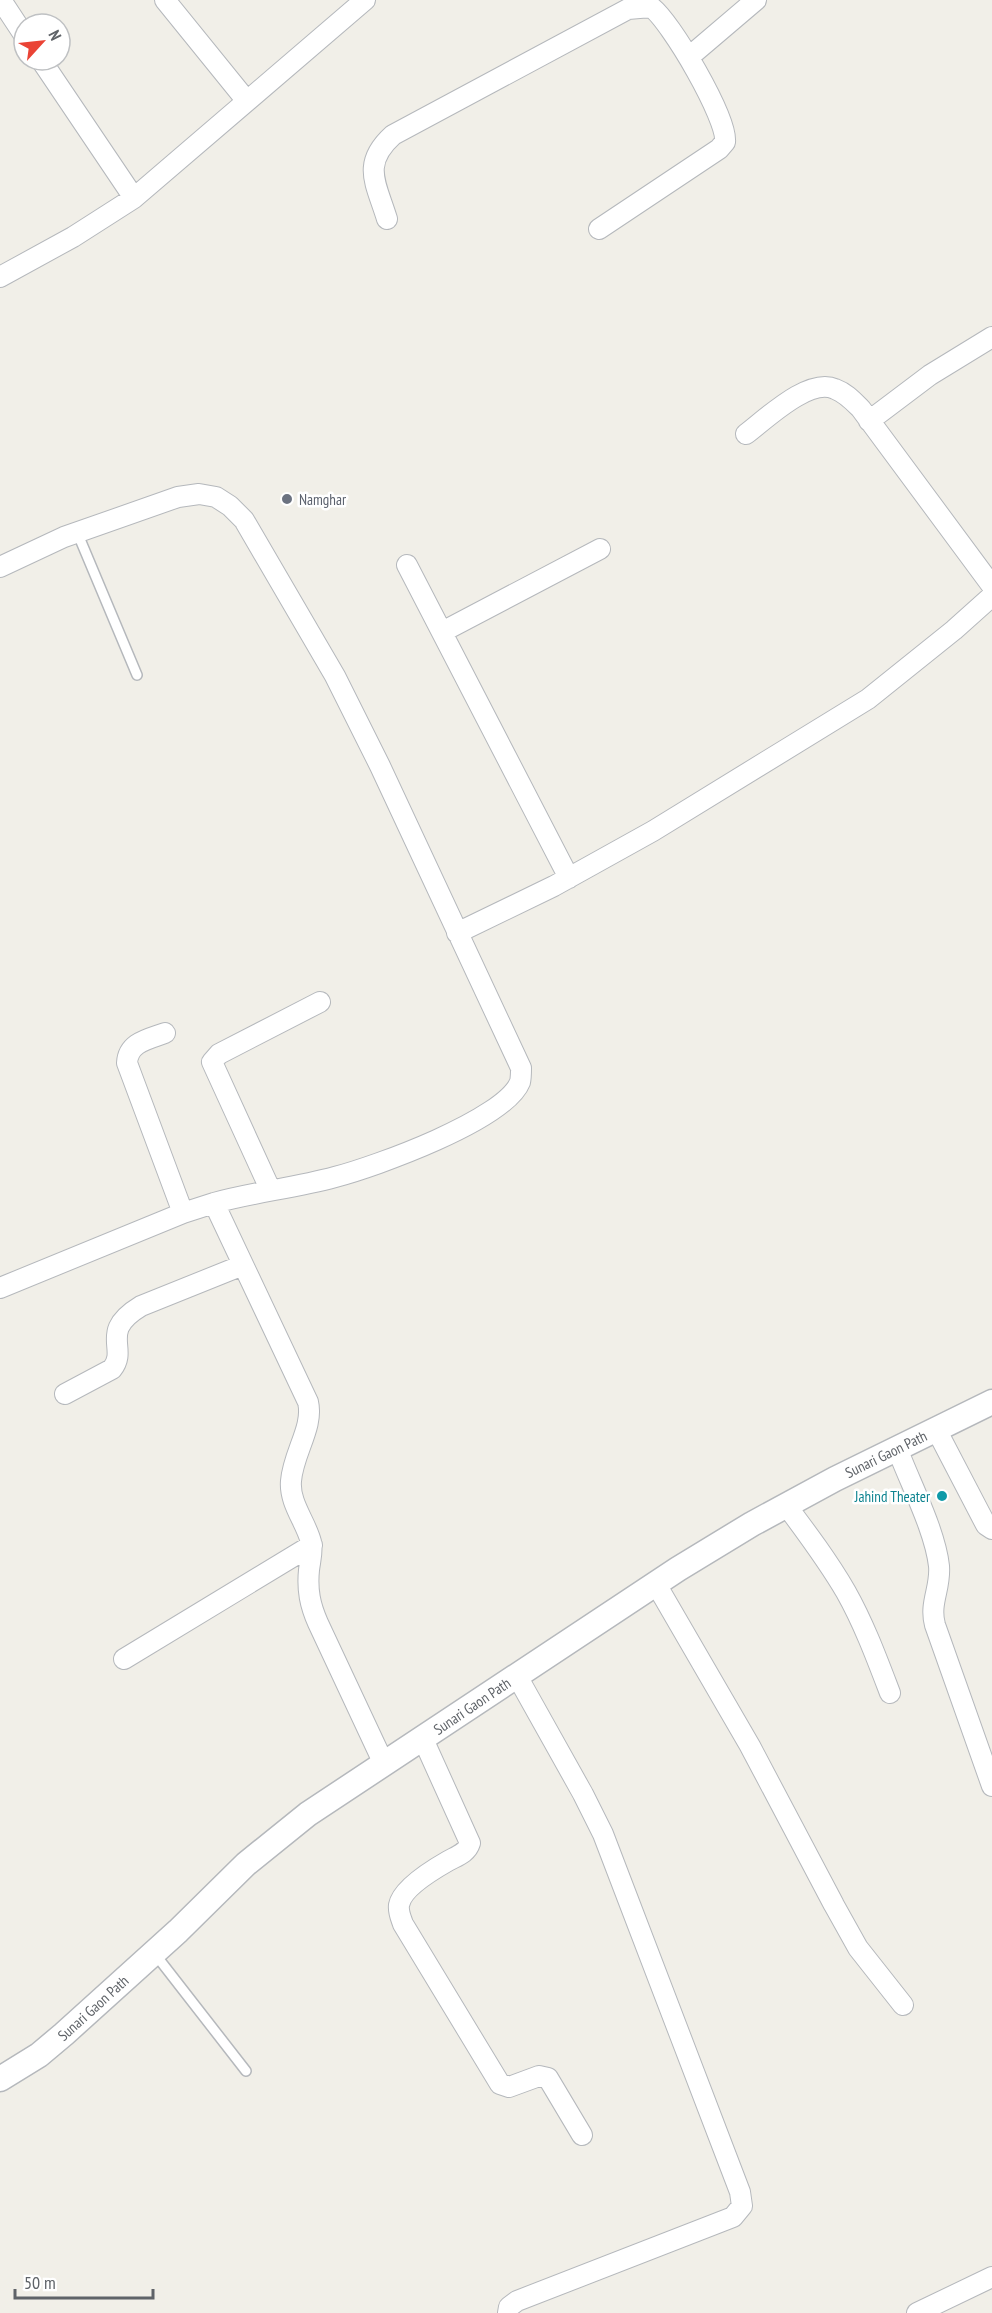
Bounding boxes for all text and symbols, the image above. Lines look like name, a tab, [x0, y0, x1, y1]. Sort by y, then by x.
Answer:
north arrow	[12, 12, 72, 72]
text: N	[44, 27, 66, 44]
place label: Namghar	[299, 490, 347, 509]
marker: Namghar	[280, 492, 294, 506]
street label: Sunari Gaon Path	[842, 1426, 930, 1482]
place label: Jahind Theater	[854, 1487, 931, 1506]
marker: Jahind Theater	[935, 1489, 949, 1503]
street label: Sunari Gaon Path	[430, 1673, 514, 1739]
street label: Sunari Gaon Path	[54, 1971, 132, 2045]
scale bar	[15, 2262, 153, 2300]
text: 50 m	[24, 2271, 56, 2294]

